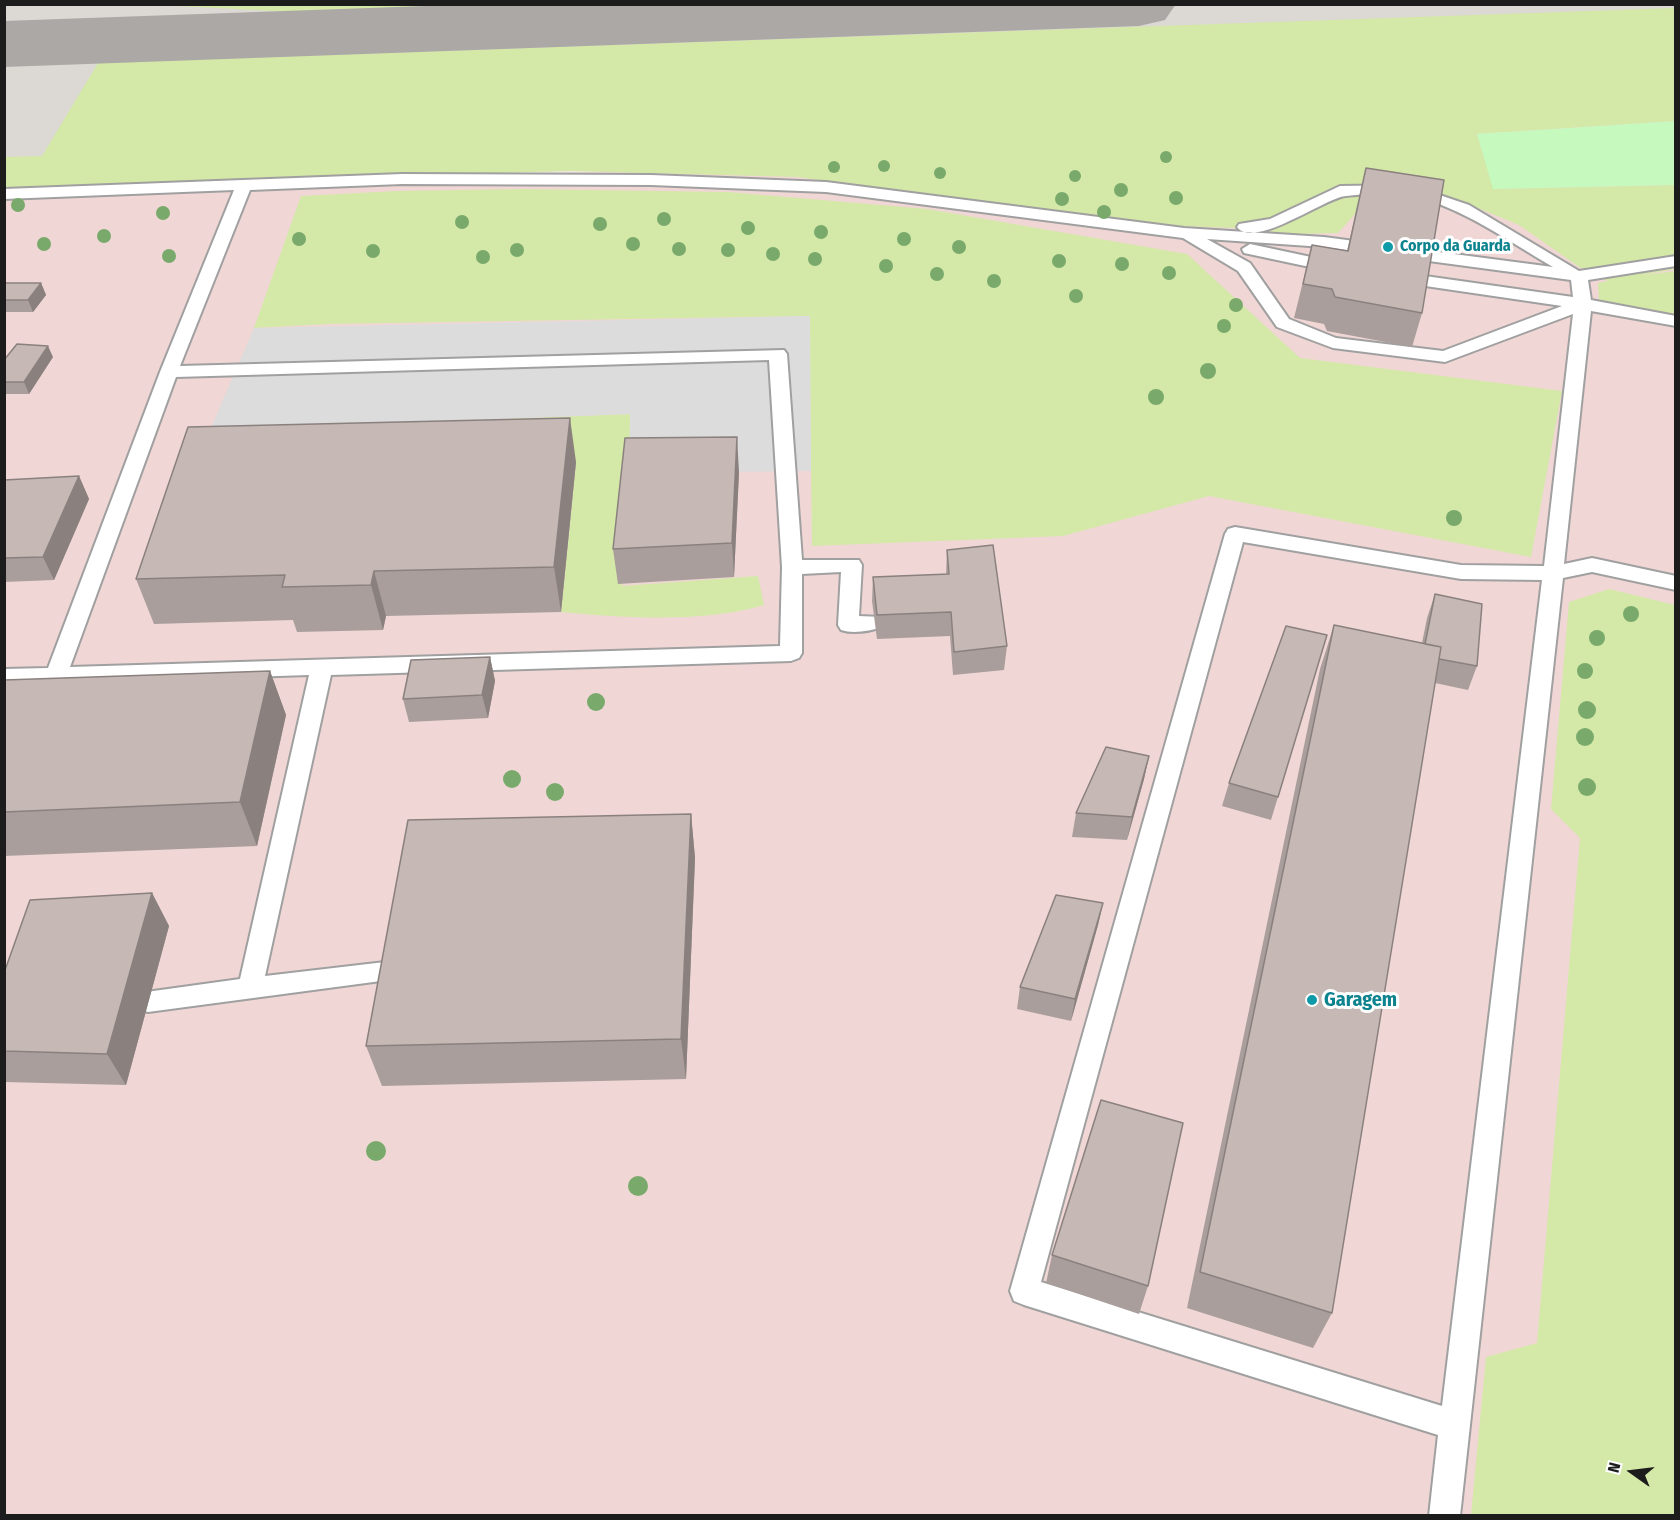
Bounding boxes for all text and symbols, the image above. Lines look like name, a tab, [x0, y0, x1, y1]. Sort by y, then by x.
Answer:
place label: Corpo da Guarda	[1400, 237, 1511, 257]
marker: Corpo da Guarda	[1381, 240, 1395, 254]
place label: Garagem	[1324, 988, 1397, 1012]
marker: Garagem	[1305, 993, 1319, 1007]
north arrow	[1602, 1442, 1662, 1502]
text: N	[1604, 1461, 1624, 1474]

